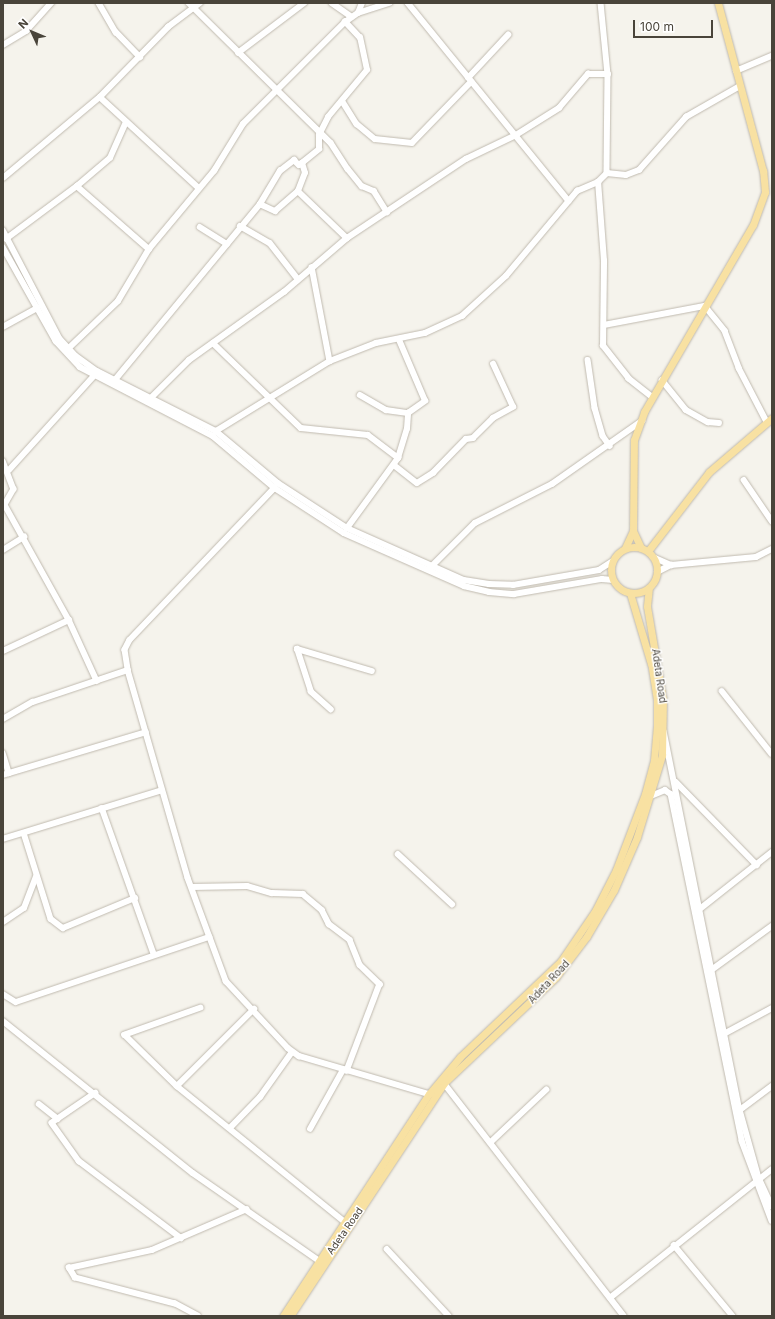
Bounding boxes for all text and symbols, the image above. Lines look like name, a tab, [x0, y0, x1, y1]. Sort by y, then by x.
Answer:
north arrow	[12, 12, 52, 52]
scale bar	[635, 12, 715, 38]
text: N	[15, 16, 31, 32]
text: 100 m	[640, 19, 674, 34]
street label: Adeta Road	[649, 648, 669, 704]
street label: Adeta Road	[526, 958, 572, 1006]
street label: Adeta Road	[324, 1205, 366, 1257]

